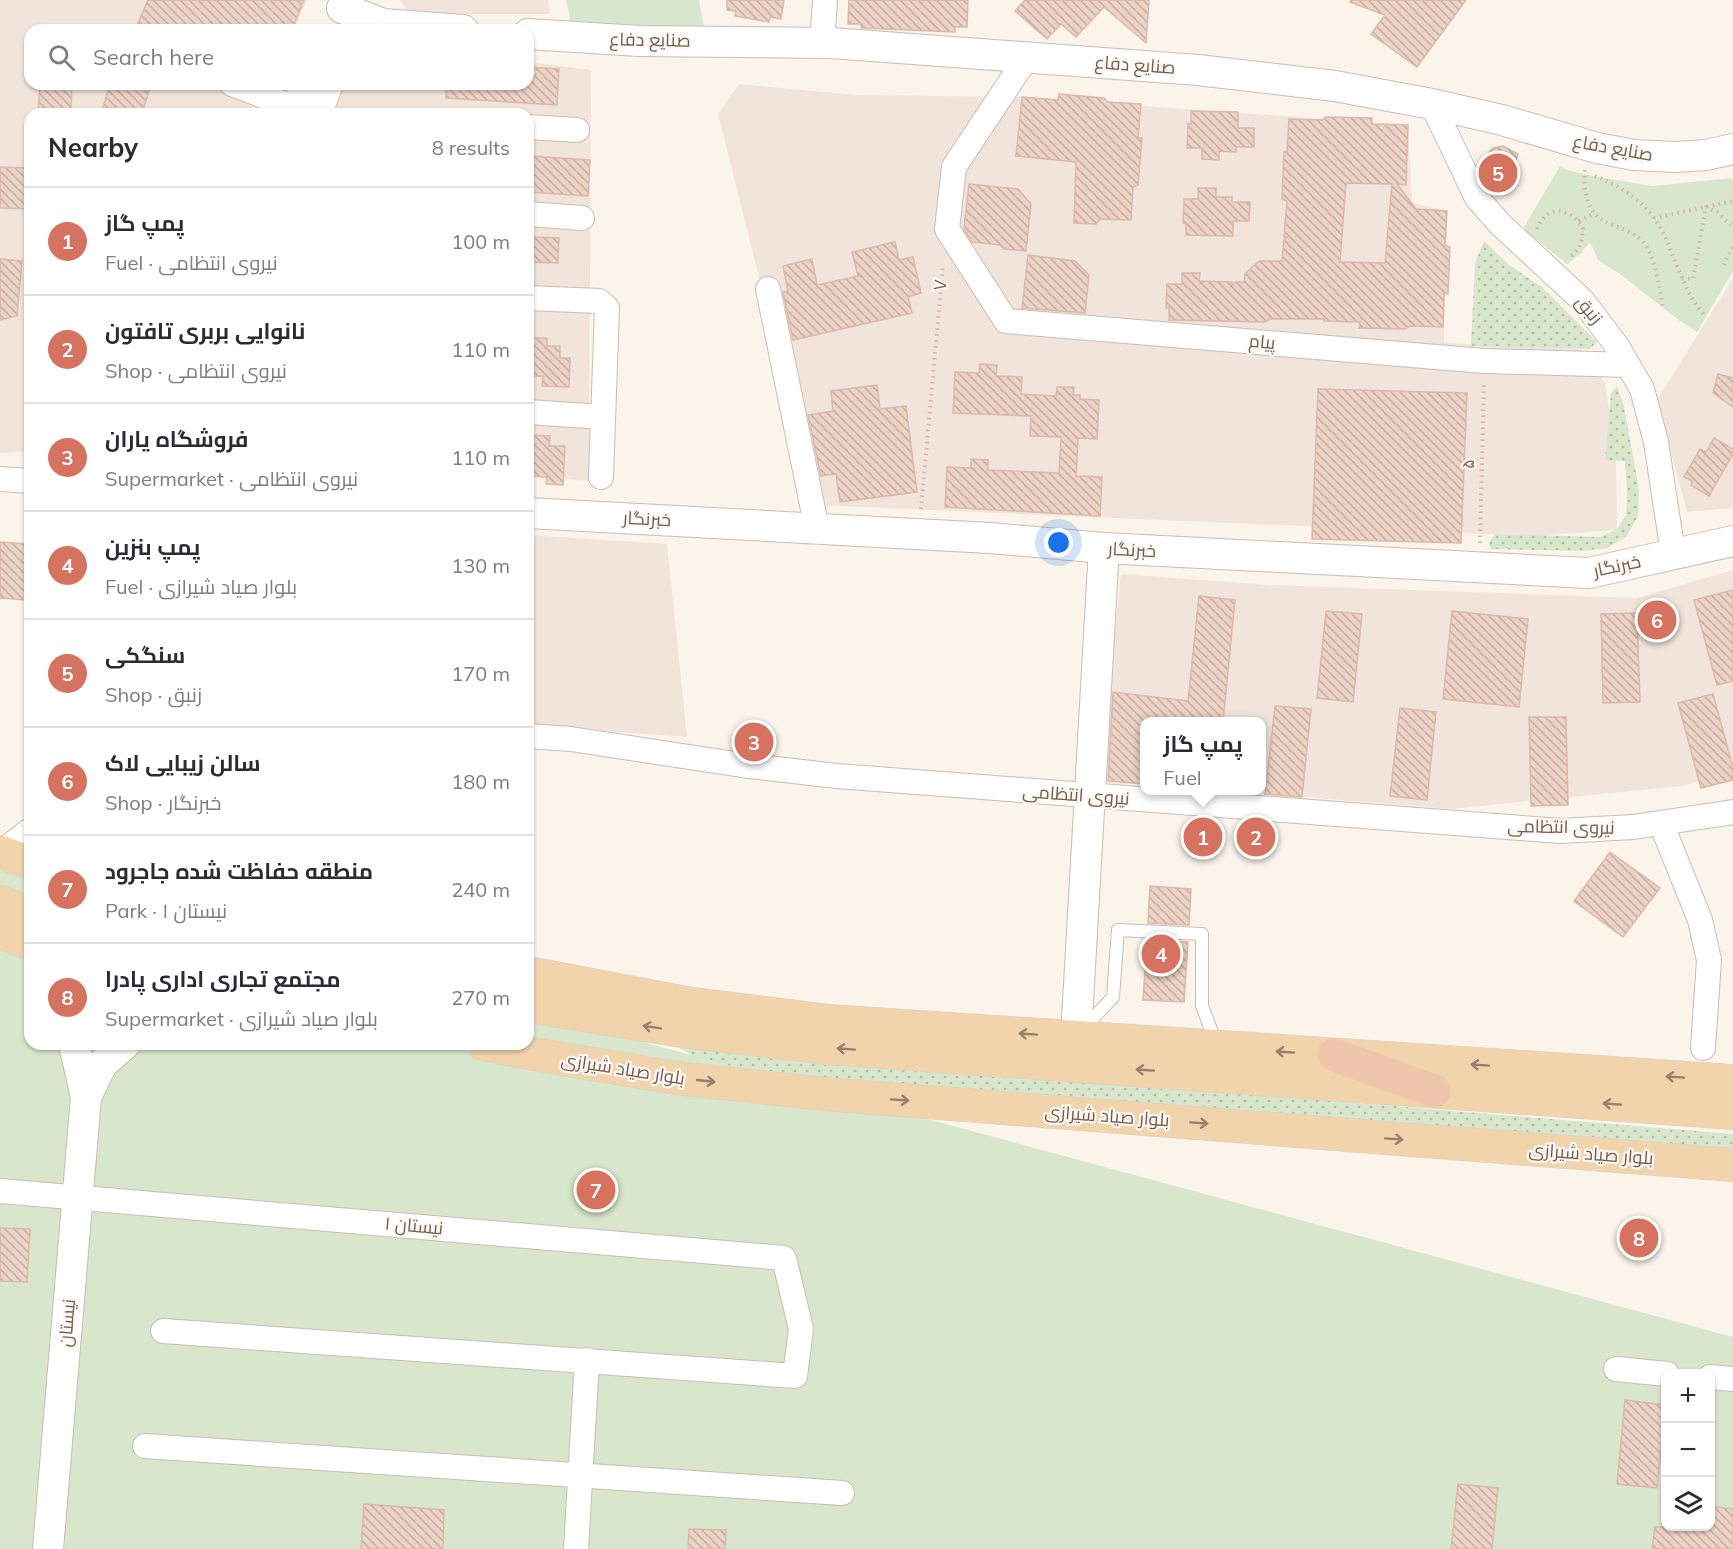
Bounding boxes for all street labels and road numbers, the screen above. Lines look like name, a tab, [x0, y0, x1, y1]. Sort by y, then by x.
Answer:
street label: صنایع دفاع	[609, 27, 691, 53]
street label: صنایع دفاع	[1094, 50, 1176, 80]
street label: صنایع دفاع	[1571, 129, 1655, 167]
street label: ۷	[927, 278, 952, 292]
street label: زنبق	[1570, 290, 1608, 330]
street label: پیام	[1248, 329, 1277, 355]
street label: ۵	[1456, 459, 1479, 469]
street label: خبرنگار	[621, 506, 672, 531]
street label: خبرنگار	[1106, 537, 1157, 562]
street label: خبرنگار	[1590, 549, 1643, 582]
street label: نیروی انتظامی	[1022, 779, 1130, 810]
street label: نیروی انتظامی	[1507, 814, 1615, 839]
street label: بلوار صیاد شیرازی	[560, 1047, 687, 1090]
street label: بلوار صیاد شیرازی	[1044, 1100, 1170, 1131]
street label: بلوار صیاد شیرازی	[1528, 1138, 1654, 1169]
street label: نیستان ۱	[384, 1211, 444, 1240]
street label: نیستان	[53, 1298, 80, 1348]

